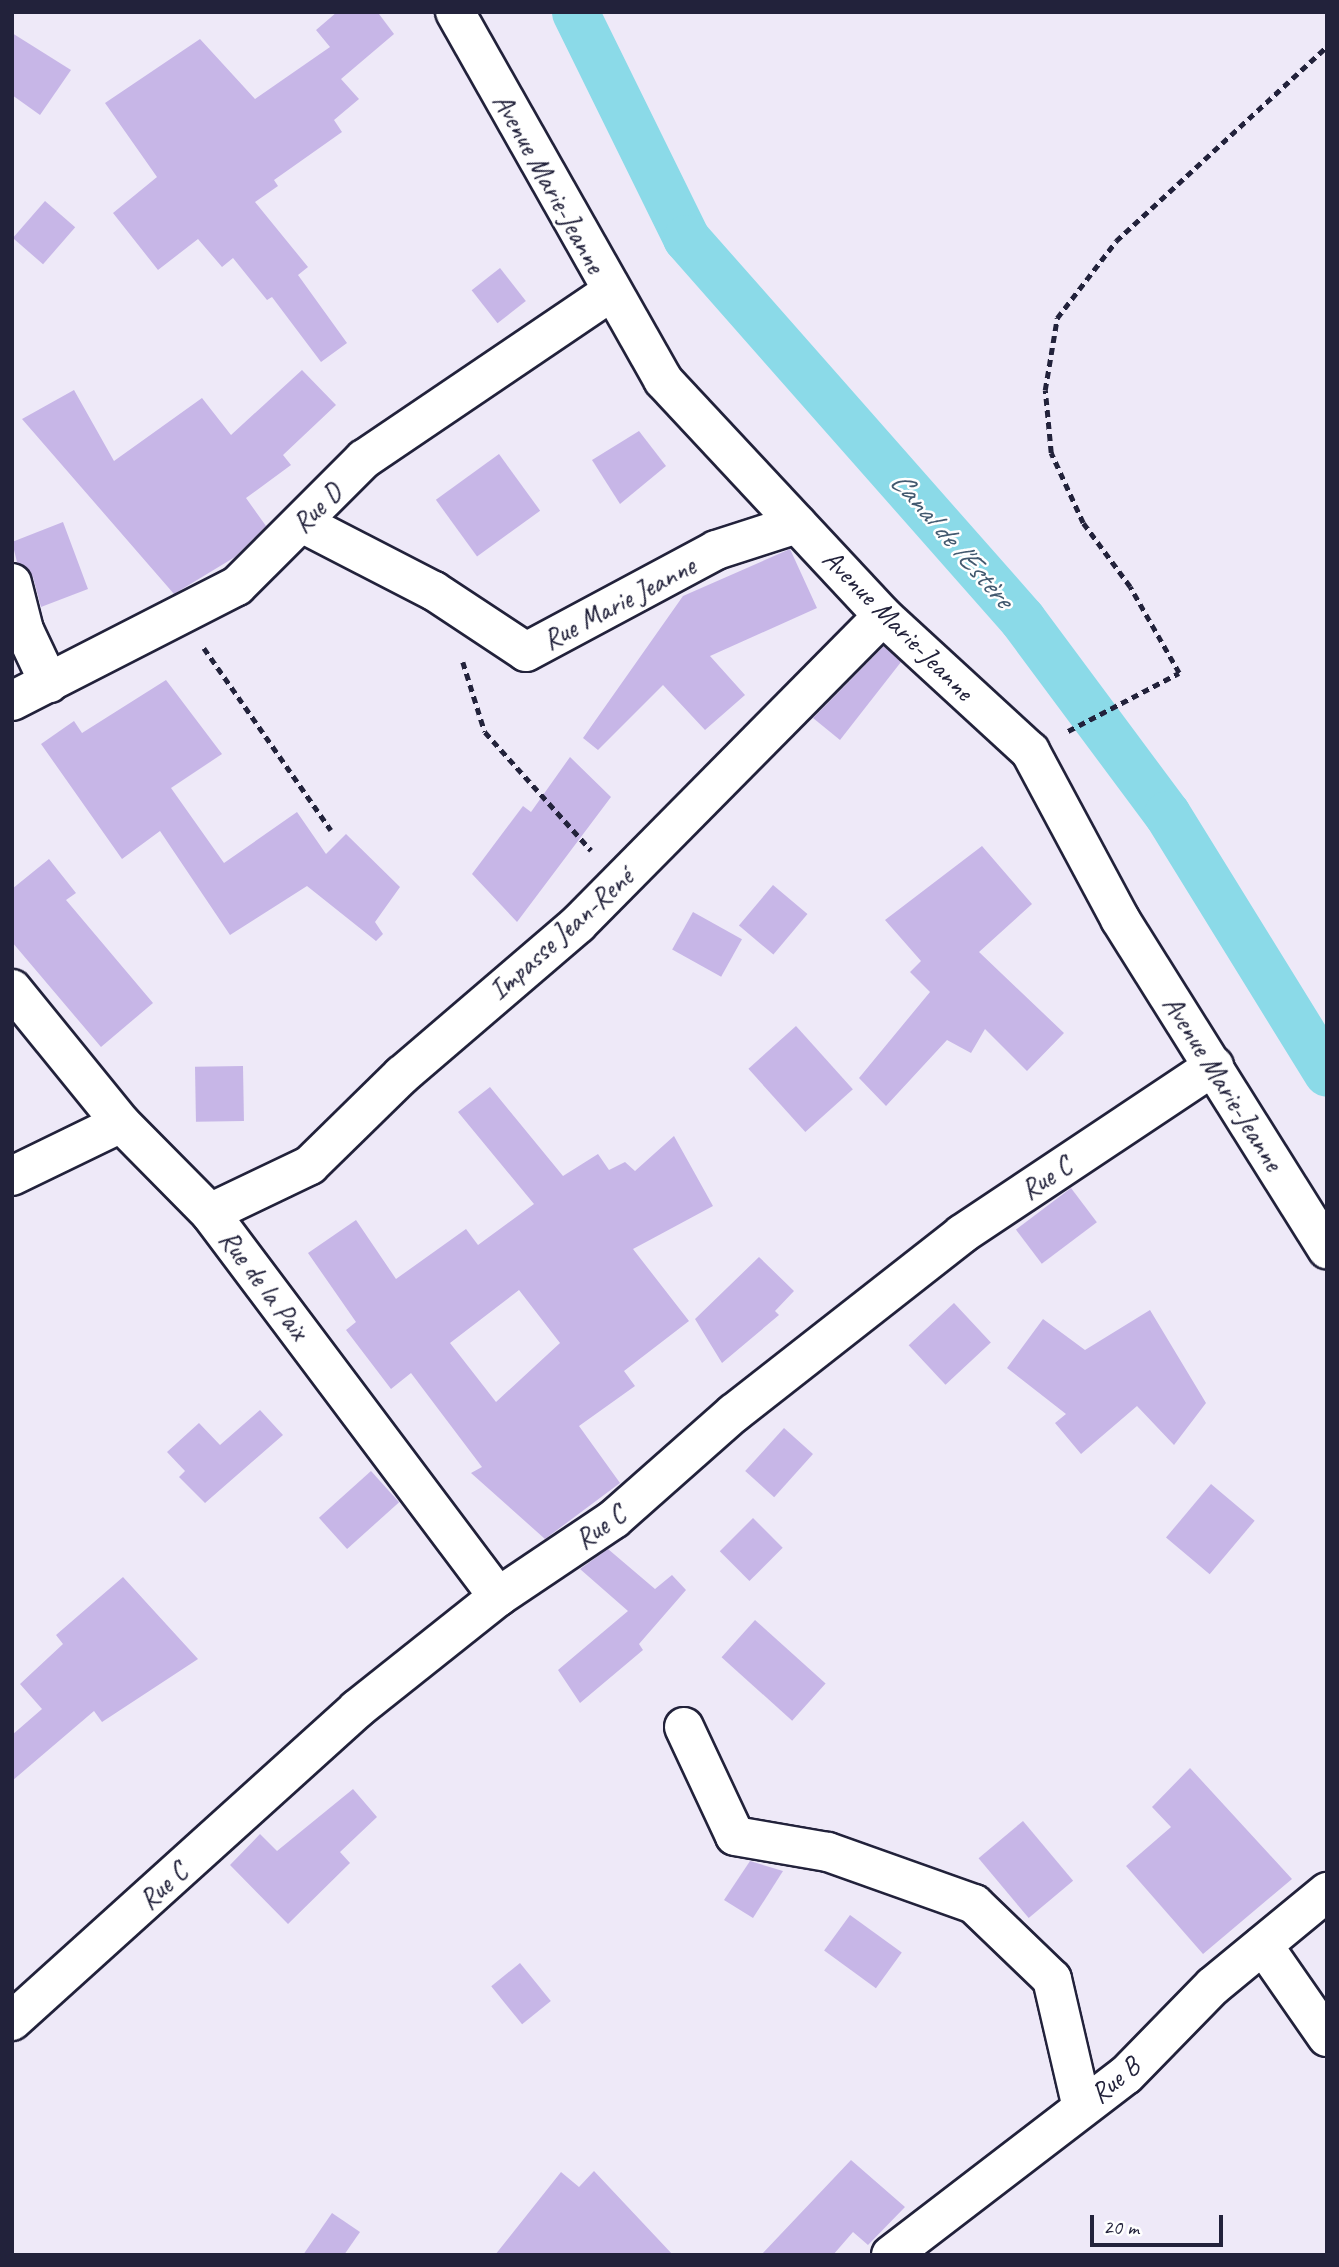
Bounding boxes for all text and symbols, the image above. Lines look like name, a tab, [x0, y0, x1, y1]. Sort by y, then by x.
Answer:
street label: Avenue Marie-Jeanne	[486, 87, 612, 279]
water label: Canal de l'Estère	[883, 463, 1021, 615]
street label: Rue D	[285, 476, 349, 540]
street label: Avenue Marie-Jeanne	[815, 542, 981, 708]
street label: Rue Marie Jeanne	[537, 549, 701, 657]
street label: Impasse Jean-René	[483, 861, 639, 1007]
street label: Avenue Marie-Jeanne	[1156, 989, 1290, 1177]
street label: Rue C	[1014, 1149, 1078, 1207]
street label: Rue de la Paix	[211, 1223, 317, 1347]
street label: Rue C	[568, 1498, 632, 1556]
street label: Rue C	[132, 1855, 194, 1917]
street label: Rue B	[1083, 2049, 1147, 2111]
scale bar	[1094, 2200, 1227, 2244]
text: 20 m	[1103, 2214, 1139, 2240]

